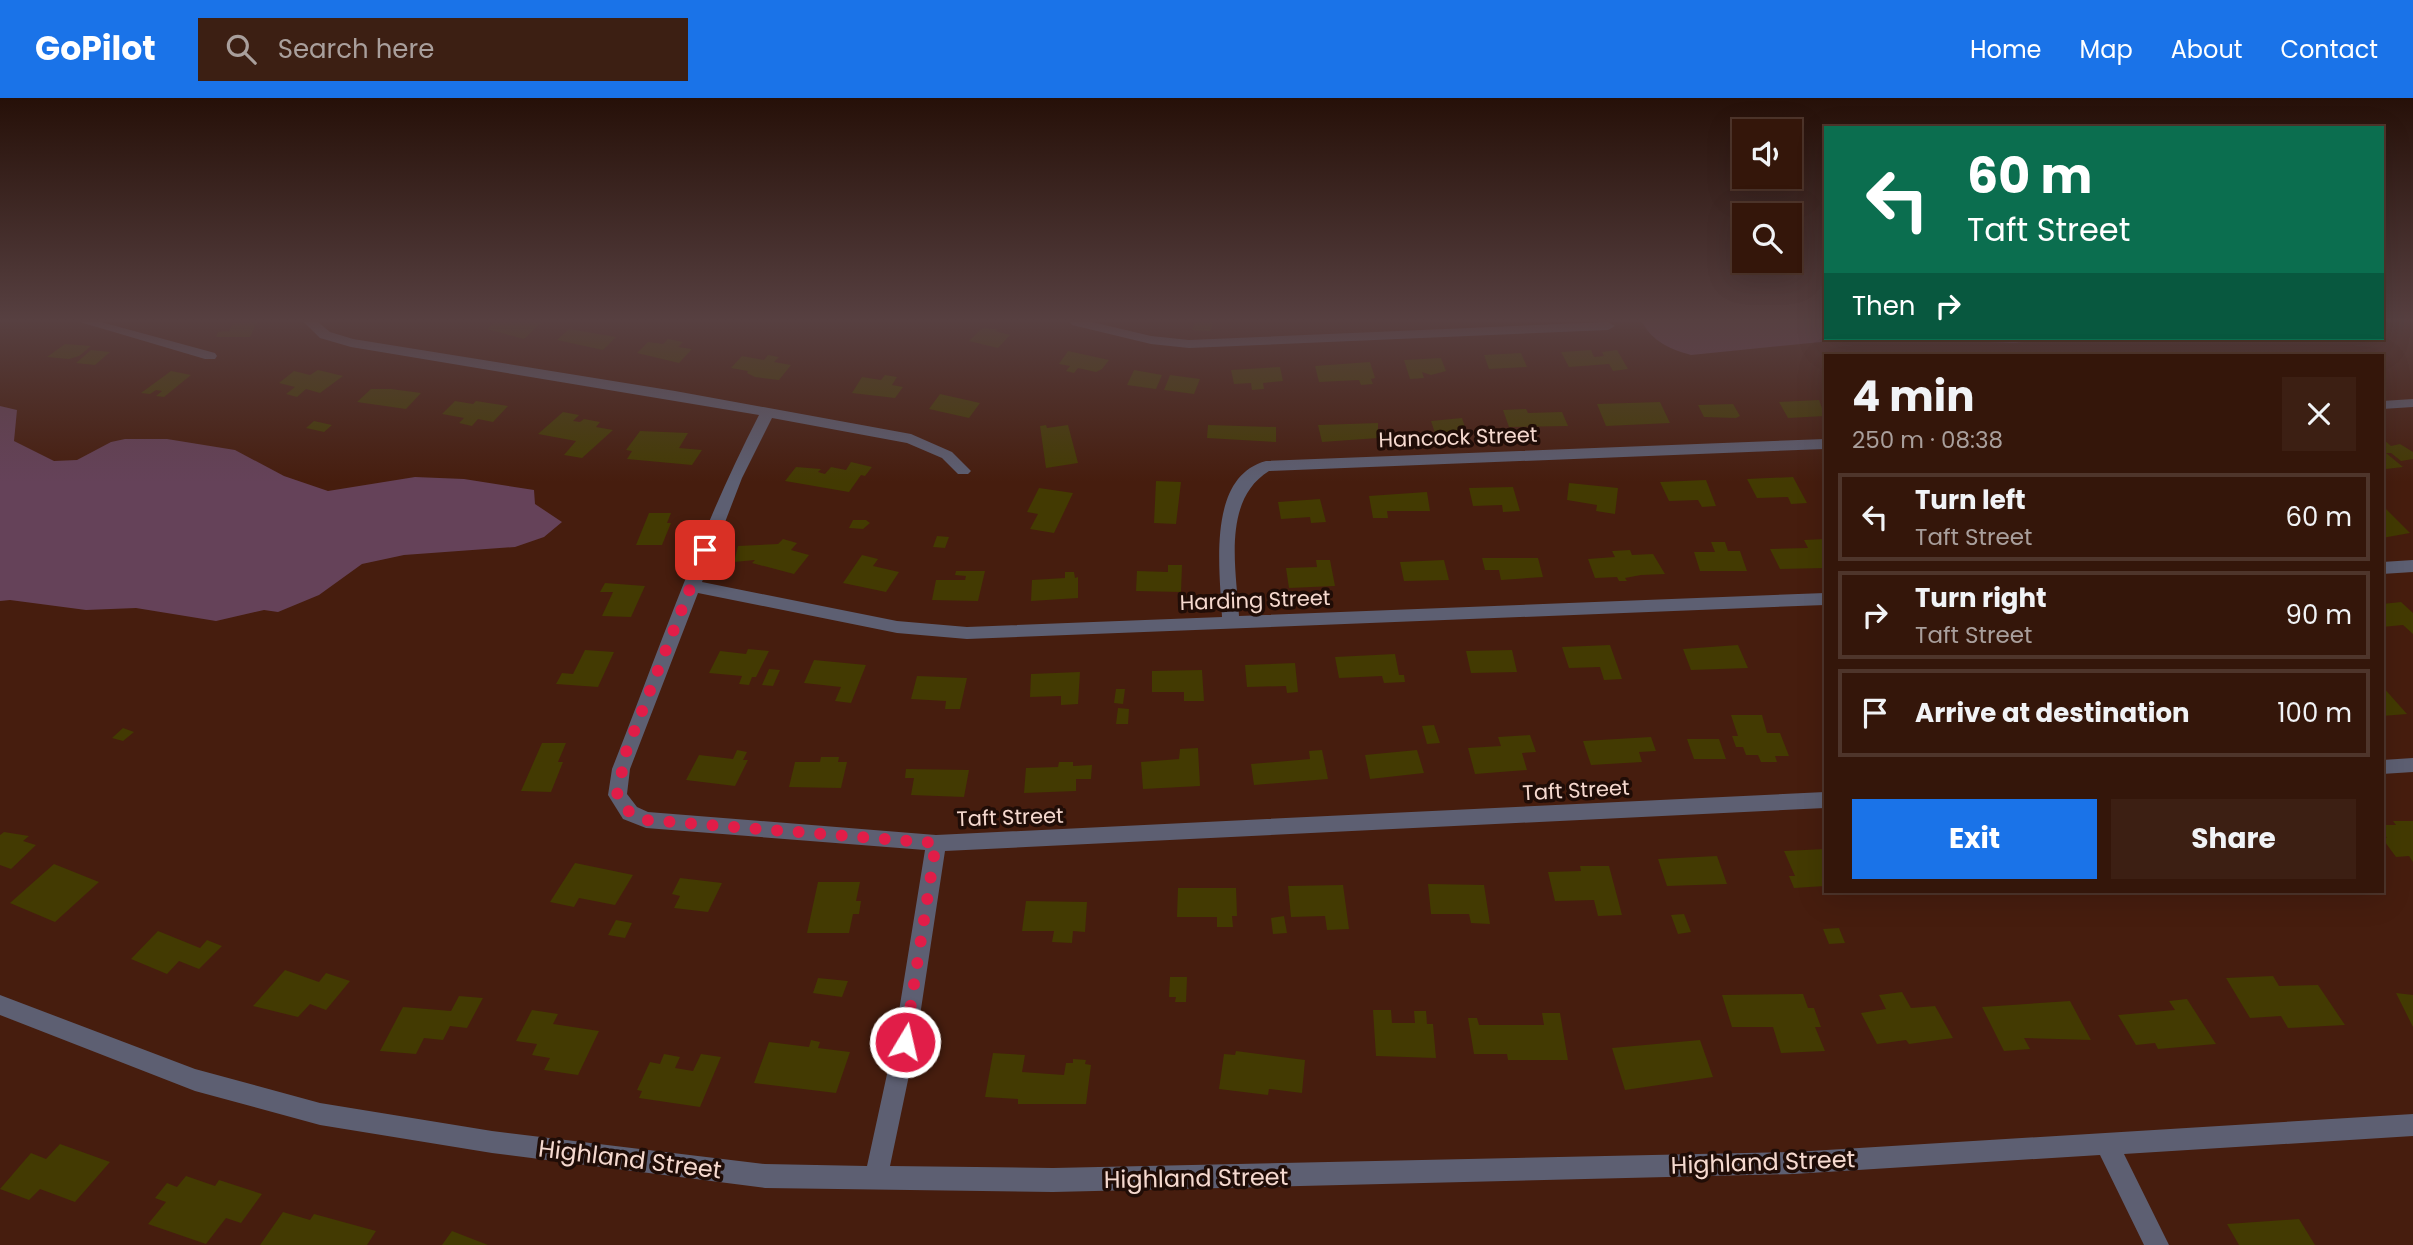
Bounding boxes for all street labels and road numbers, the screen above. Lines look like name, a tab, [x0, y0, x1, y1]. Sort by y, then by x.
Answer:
street label: Hancock Street	[1378, 420, 1538, 454]
street label: Harding Street	[1179, 583, 1331, 617]
street label: Taft Street	[1522, 773, 1630, 807]
street label: Taft Street	[956, 801, 1064, 833]
street label: Highland Street	[536, 1131, 724, 1187]
street label: Highland Street	[1670, 1142, 1856, 1182]
street label: Highland Street	[1103, 1160, 1289, 1196]

